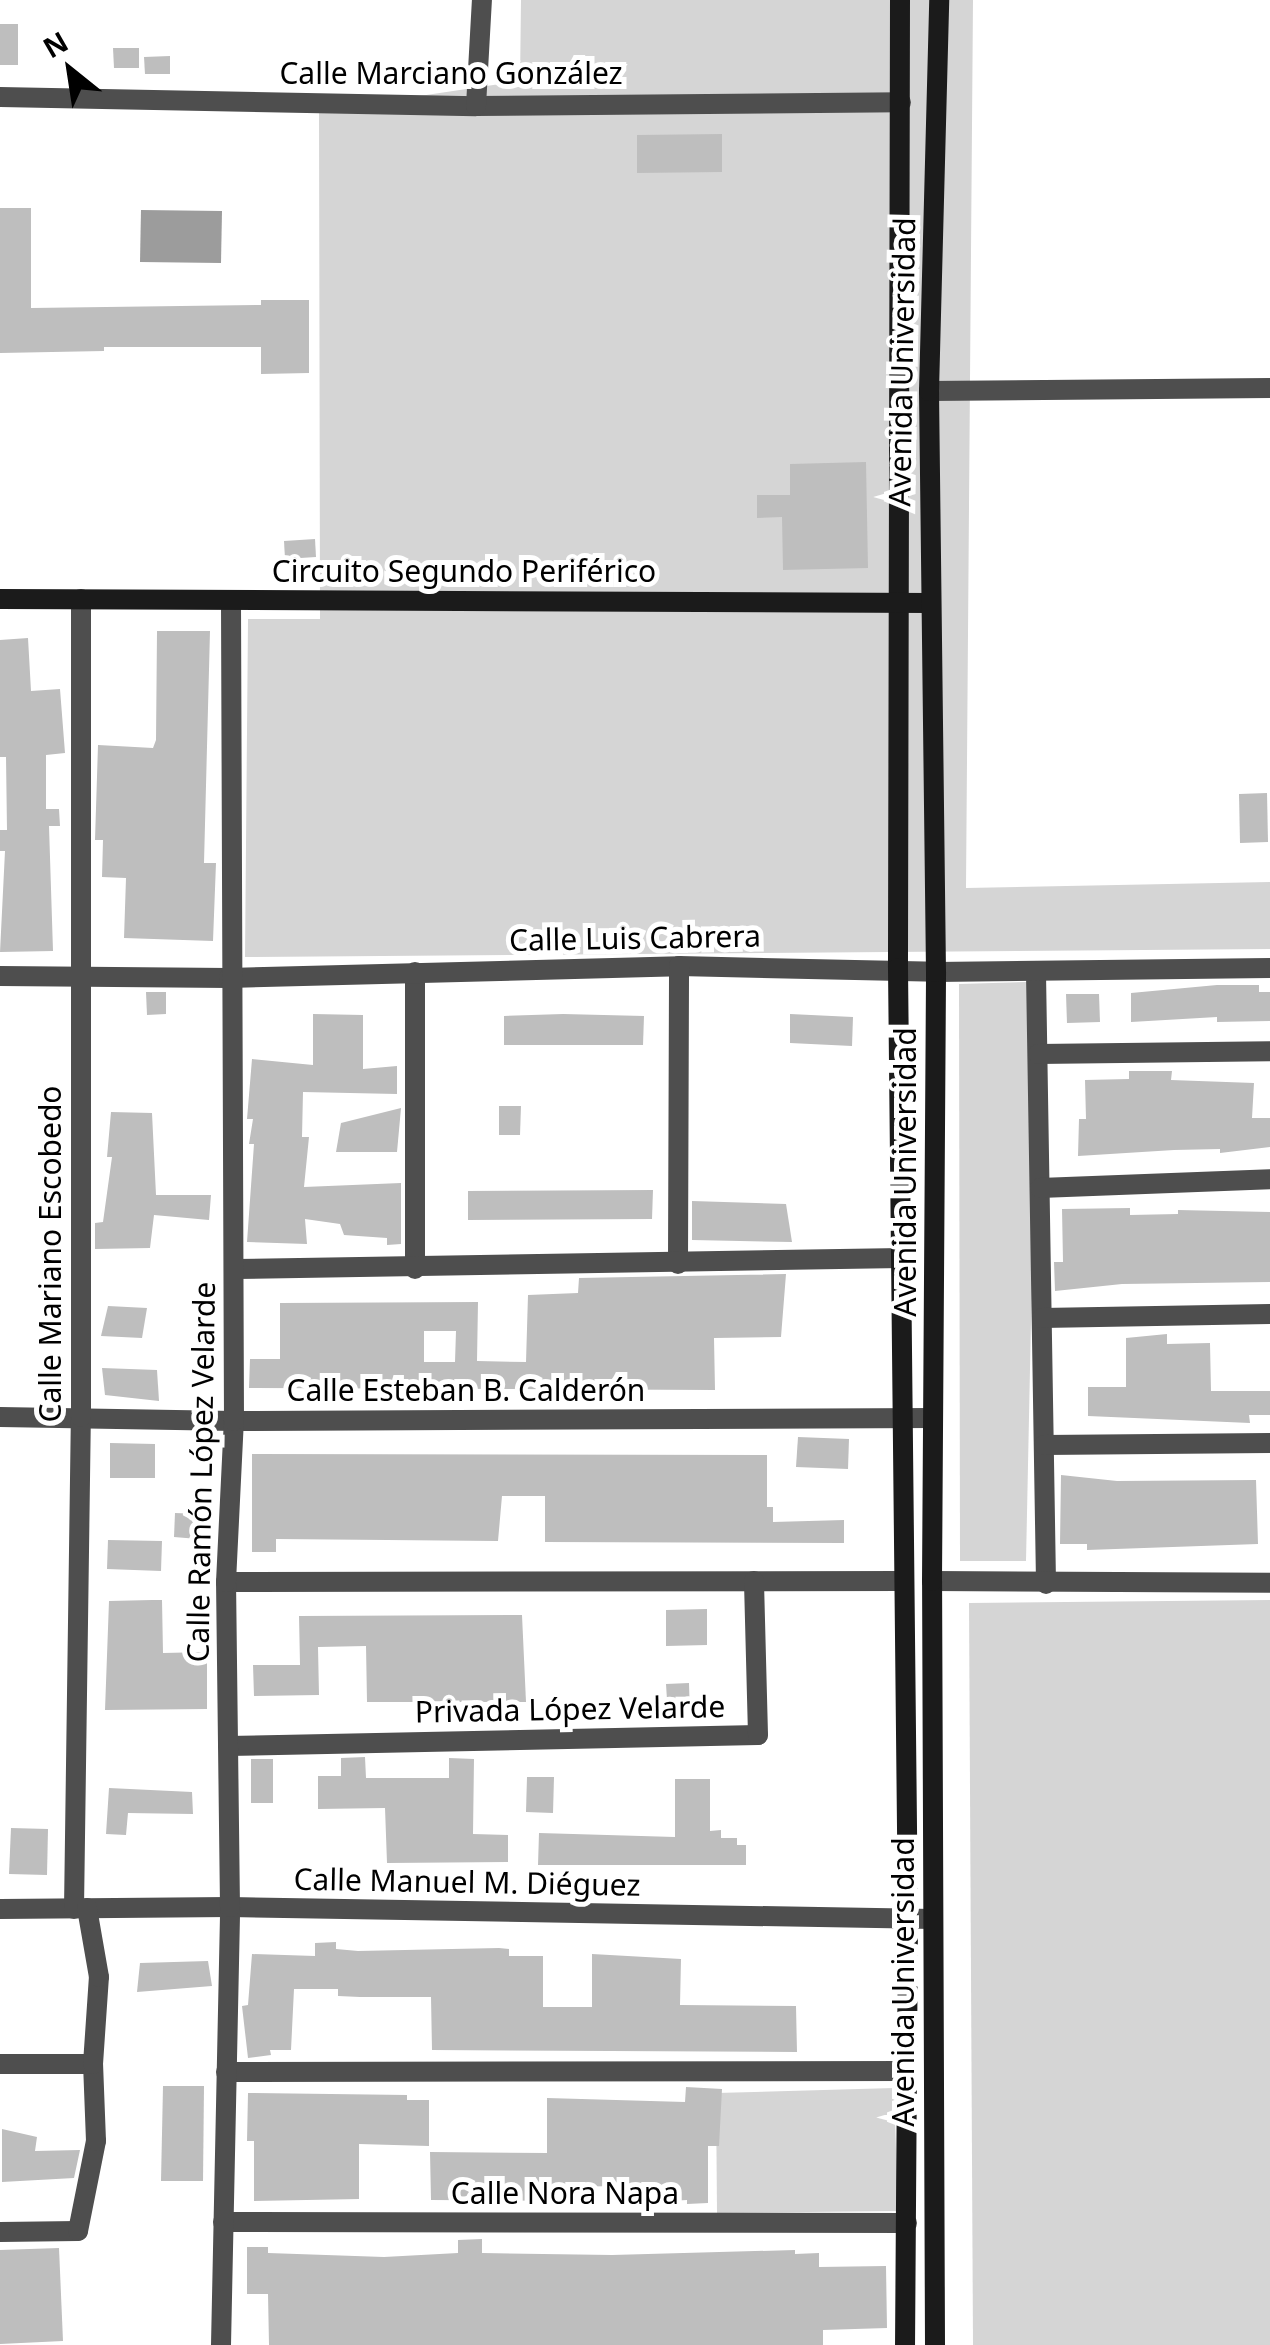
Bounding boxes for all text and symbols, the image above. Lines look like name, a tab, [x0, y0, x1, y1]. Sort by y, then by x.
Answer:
north arrow	[20, 20, 120, 120]
text: N	[36, 22, 74, 66]
street label: Calle Marciano González	[279, 55, 623, 91]
street label: Avenida Universidad	[881, 217, 923, 507]
street label: Circuito Segundo Periférico	[272, 553, 656, 589]
street label: Calle Luis Cabrera	[509, 918, 761, 958]
street label: Avenida Universidad	[887, 1027, 923, 1317]
street label: Calle Mariano Escobedo	[32, 1085, 68, 1423]
street label: Calle Ramón López Velarde	[180, 1281, 222, 1663]
street label: Calle Esteban B. Calderón	[287, 1372, 645, 1408]
street label: Privada López Velarde	[415, 1688, 725, 1730]
street label: Avenida Universidad	[885, 1837, 921, 2127]
street label: Calle Manuel M. Diéguez	[293, 1861, 641, 1903]
street label: Calle Nora Napa	[451, 2175, 679, 2211]

